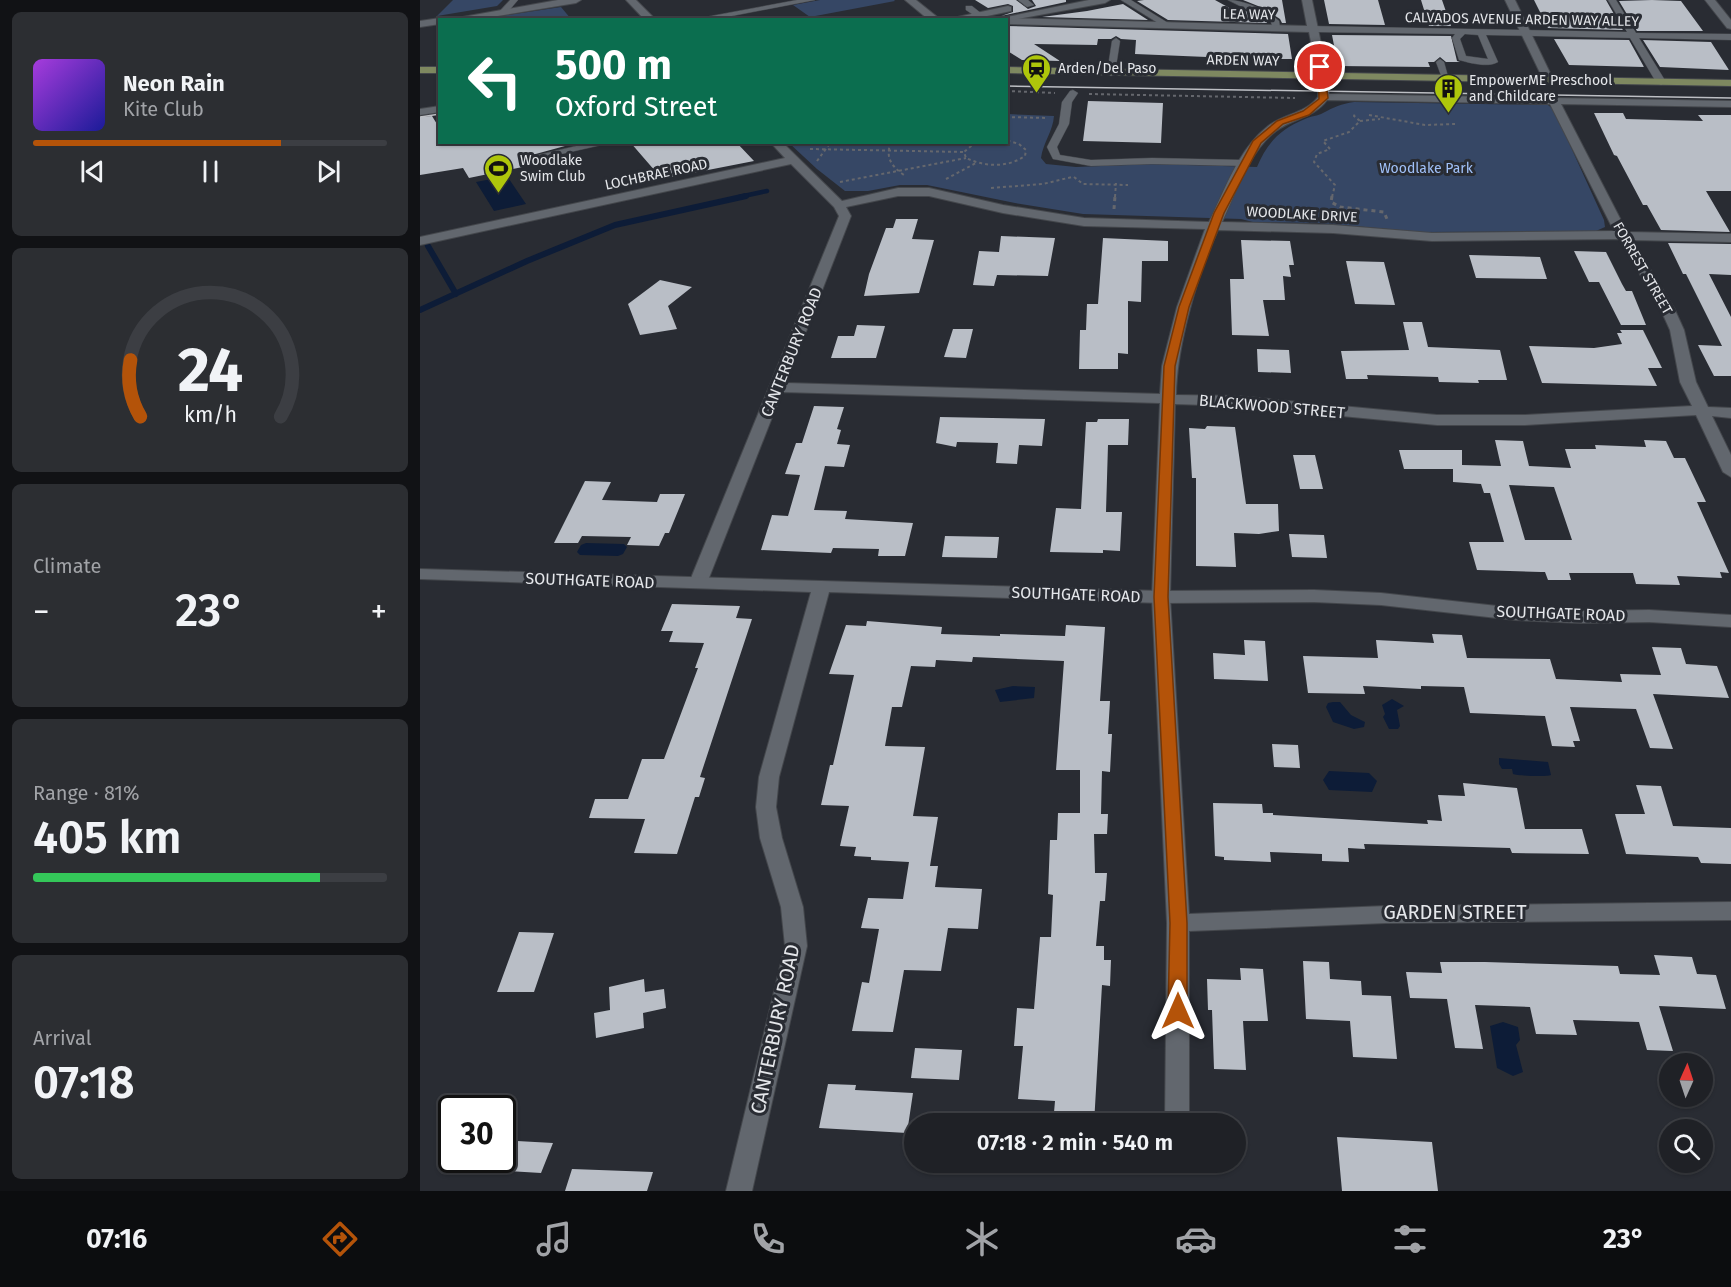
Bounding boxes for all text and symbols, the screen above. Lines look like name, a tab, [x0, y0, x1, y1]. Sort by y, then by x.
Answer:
street label: LEA WAY	[1222, 6, 1276, 23]
street label: CALVADOS AVENUE ARDEN WAY ALLEY	[1405, 9, 1640, 30]
text: 500 m	[555, 40, 672, 90]
pin	[1294, 41, 1345, 92]
icon: left	[456, 42, 534, 120]
icon: arrive	[1303, 50, 1336, 83]
street label: ARDEN WAY	[1206, 51, 1280, 70]
station icon: Arden/Del Paso	[1021, 52, 1053, 94]
place label: Arden/Del Paso	[1058, 60, 1157, 77]
text: Neon Rain	[123, 70, 225, 97]
building icon: EmpowerME Preschool and Childcare	[1432, 72, 1464, 114]
place label: EmpowerME Preschool and Childcare	[1469, 72, 1612, 105]
text: Oxford Street	[555, 91, 717, 123]
text: Kite Club	[123, 97, 204, 121]
sports icon: Woodlake Swim Club	[483, 152, 515, 194]
place label: Woodlake Swim Club	[520, 152, 586, 185]
icon: previous	[76, 155, 109, 188]
icon: pause	[194, 155, 227, 188]
icon: next	[312, 155, 345, 188]
street label: LOCHBRAE ROAD	[603, 155, 709, 194]
park label: Woodlake Park	[1379, 160, 1474, 177]
street label: WOODLAKE DRIVE	[1246, 203, 1358, 226]
street label: FORREST STREET	[1609, 219, 1676, 318]
street label: CANTERBURY ROAD	[757, 285, 826, 420]
text: 24	[177, 333, 243, 408]
street label: BLACKWOOD STREET	[1198, 391, 1347, 422]
text: km/h	[183, 402, 237, 428]
text: Climate	[33, 554, 101, 578]
street label: SOUTHGATE ROAD	[525, 569, 655, 592]
street label: SOUTHGATE ROAD	[1011, 583, 1141, 606]
text: 23°	[175, 584, 245, 638]
text: −	[33, 592, 50, 632]
text: +	[371, 592, 387, 632]
street label: SOUTHGATE ROAD	[1496, 602, 1626, 625]
text: Range · 81%	[33, 781, 139, 805]
text: 405 km	[33, 811, 181, 865]
street label: GARDEN STREET	[1383, 900, 1527, 924]
street label: CANTERBURY ROAD	[745, 942, 805, 1116]
position arrow	[1146, 979, 1210, 1043]
text: Arrival	[33, 1026, 92, 1050]
north arrow	[1659, 1053, 1713, 1107]
map controls	[1659, 1053, 1713, 1173]
text: 07:18	[33, 1056, 135, 1110]
speed limit sign: 30	[438, 1095, 516, 1173]
button: search	[1659, 1119, 1713, 1173]
text: 07:18 · 2 min · 540 m	[977, 1129, 1173, 1156]
icon: directions	[319, 1218, 361, 1260]
icon: music	[533, 1218, 575, 1260]
icon: phone	[747, 1218, 789, 1260]
icon: climate	[961, 1218, 1003, 1260]
icon: car	[1175, 1218, 1217, 1260]
icon: filters	[1389, 1218, 1431, 1260]
text: 07:16	[86, 1223, 147, 1255]
text: 23°	[1603, 1223, 1645, 1255]

